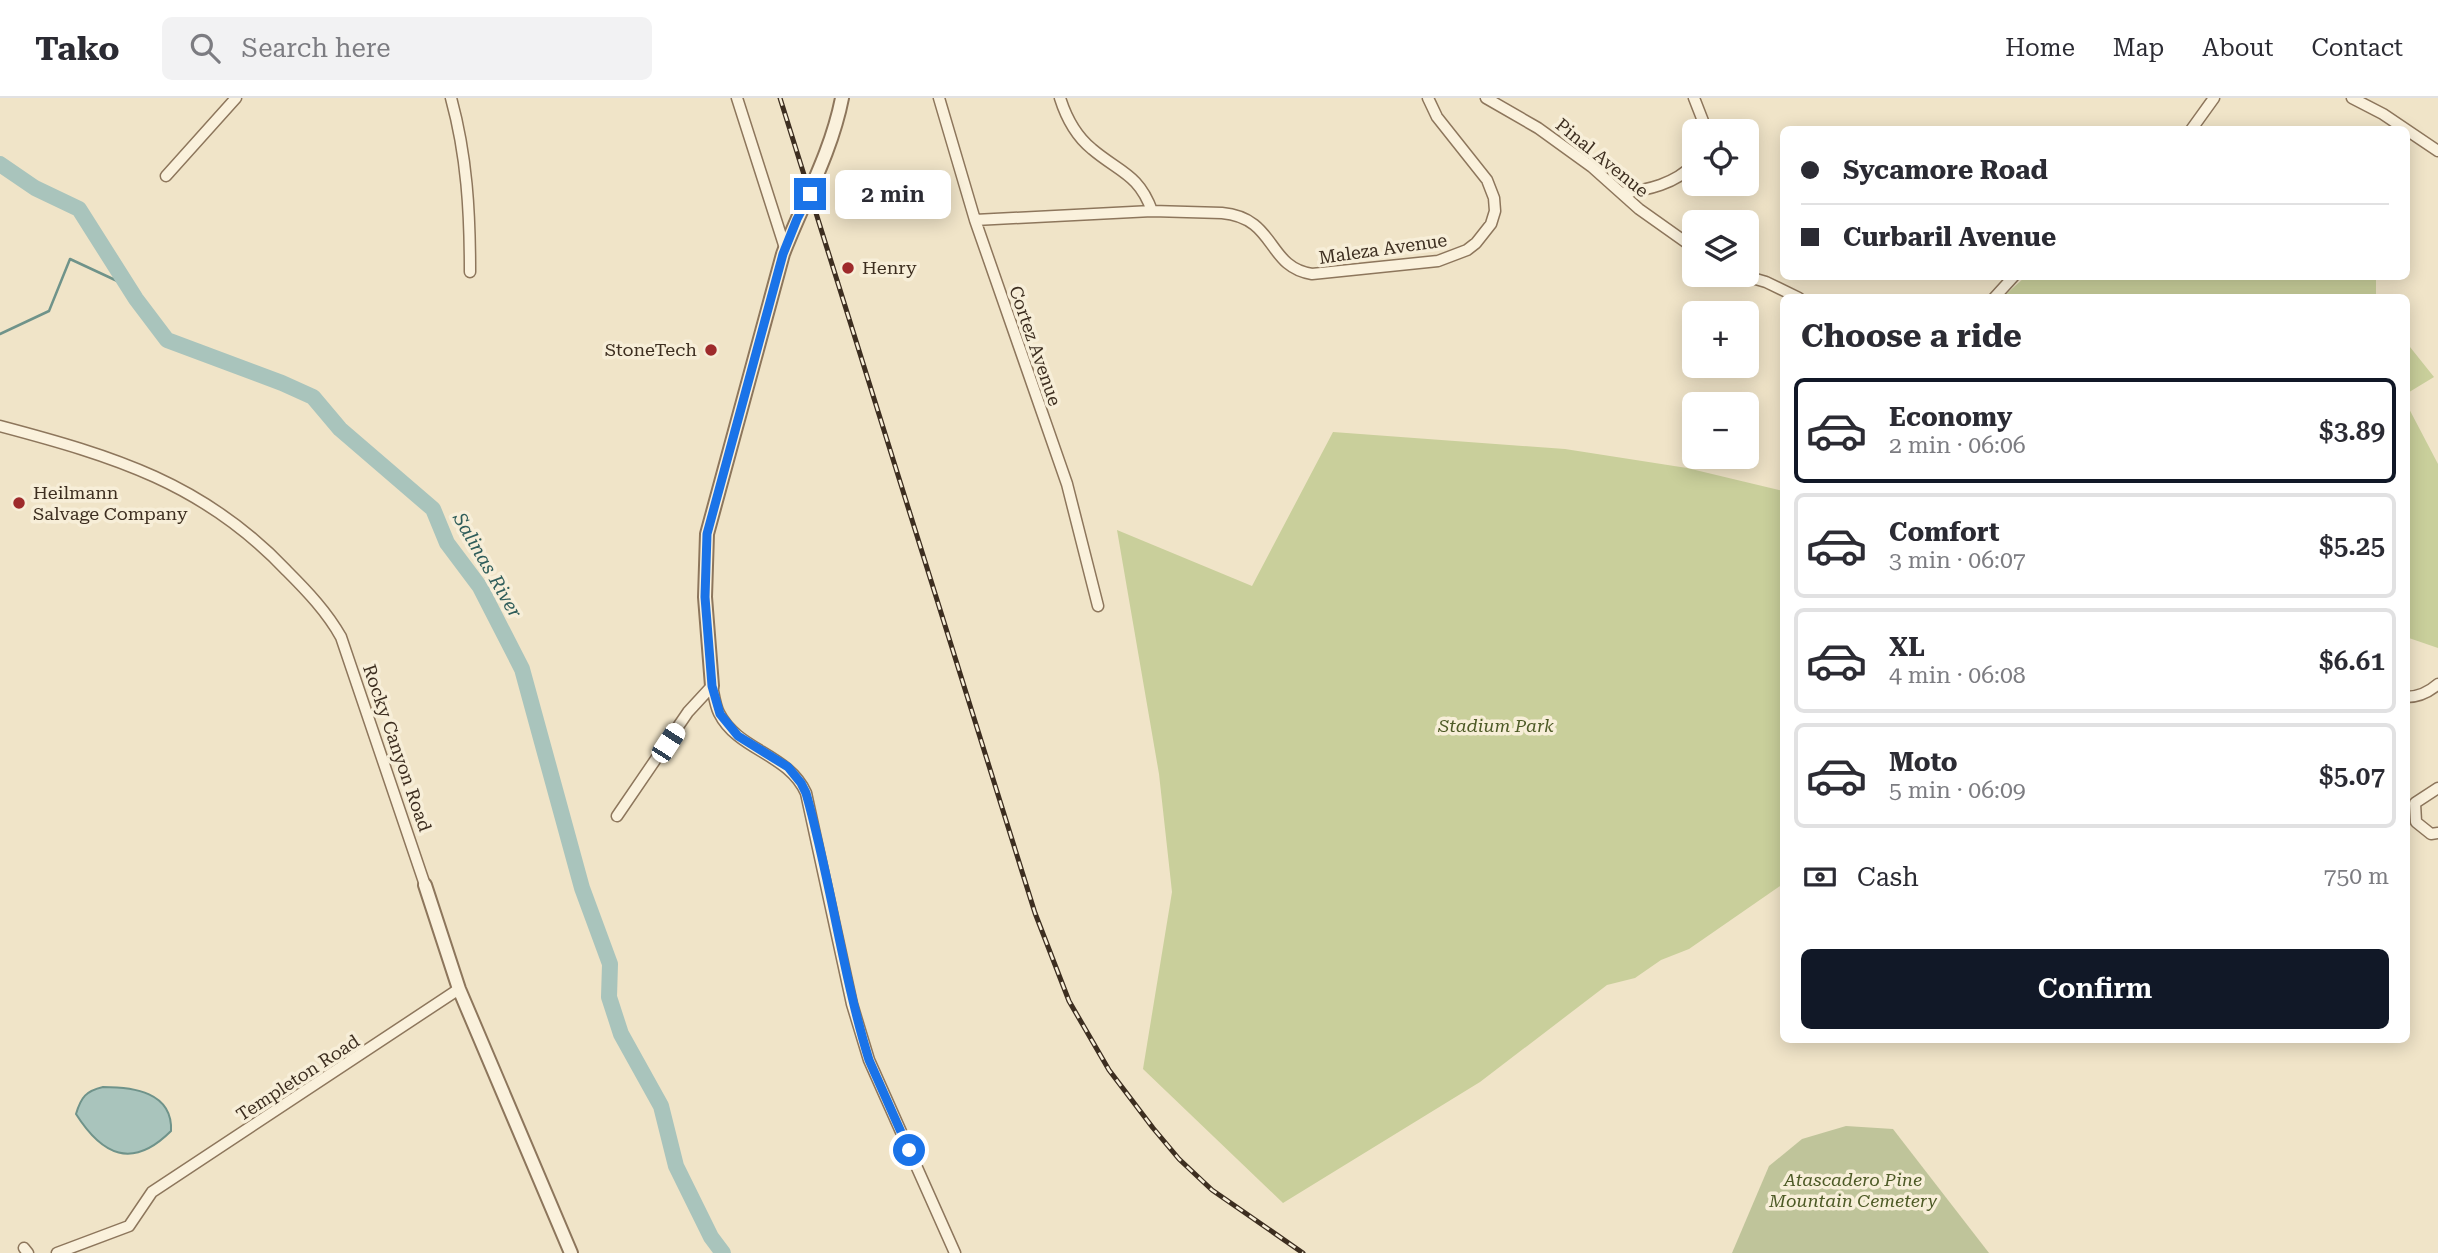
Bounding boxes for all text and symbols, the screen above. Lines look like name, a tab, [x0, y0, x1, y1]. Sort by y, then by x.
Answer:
search box	[162, 17, 652, 80]
text: Tako	[35, 29, 120, 68]
icon: search	[186, 29, 224, 67]
text: Search here	[242, 33, 390, 63]
text: Home	[2005, 34, 2075, 62]
text: Map	[2113, 34, 2164, 62]
text: About	[2202, 34, 2273, 62]
text: Contact	[2311, 34, 2403, 62]
street label: Pinal Avenue	[1552, 114, 1653, 202]
map controls	[1682, 119, 1759, 469]
button: locate	[1682, 119, 1759, 196]
text: Sycamore Road	[1843, 155, 2048, 185]
callout: 2 min	[834, 170, 950, 218]
route end	[794, 178, 826, 210]
text: 2 min	[861, 181, 925, 208]
button: layers	[1682, 210, 1759, 287]
text: Curbaril Avenue	[1843, 222, 2056, 252]
street label: Maleza Avenue	[1317, 229, 1449, 268]
place label: Henry	[862, 257, 917, 278]
marker: Henry	[840, 260, 856, 276]
street label: Cortez Avenue	[1005, 283, 1066, 409]
button: +	[1682, 301, 1759, 378]
text: Choose a ride	[1801, 317, 2022, 355]
place label: StoneTech	[605, 339, 697, 360]
marker: StoneTech	[703, 342, 719, 358]
button: −	[1682, 392, 1759, 469]
icon: car	[1805, 399, 1868, 462]
text: Economy	[1889, 402, 2012, 432]
text: $3.89	[2319, 416, 2385, 446]
text: 2 min · 06:06	[1889, 432, 2026, 459]
place label: Heilmann Salvage Company	[33, 482, 188, 524]
marker: Heilmann Salvage Company	[11, 495, 27, 511]
water label: Salinas River	[448, 508, 527, 622]
icon: car	[1805, 514, 1868, 577]
text: Comfort	[1889, 517, 1999, 547]
text: $5.25	[2319, 531, 2385, 561]
text: 3 min · 06:07	[1889, 547, 2026, 574]
icon: car	[1805, 629, 1868, 692]
text: XL	[1889, 632, 1925, 662]
text: $6.61	[2319, 646, 2385, 676]
street label: Rocky Canyon Road	[359, 661, 436, 835]
text: 4 min · 06:08	[1889, 662, 2026, 689]
park label: Stadium Park	[1437, 715, 1554, 736]
car	[648, 720, 689, 766]
icon: car	[1805, 744, 1868, 807]
text: Moto	[1889, 747, 1958, 777]
text: $5.07	[2319, 761, 2385, 791]
text: 5 min · 06:09	[1889, 777, 2026, 804]
icon: cash	[1801, 858, 1839, 896]
text: Cash	[1857, 862, 1919, 892]
text: 750 m	[2324, 863, 2389, 890]
button: Confirm	[1801, 949, 2389, 1029]
street label: Templeton Road	[232, 1030, 364, 1125]
route start	[893, 1134, 925, 1166]
park label: Atascadero Pine Mountain Cemetery	[1768, 1169, 1938, 1211]

